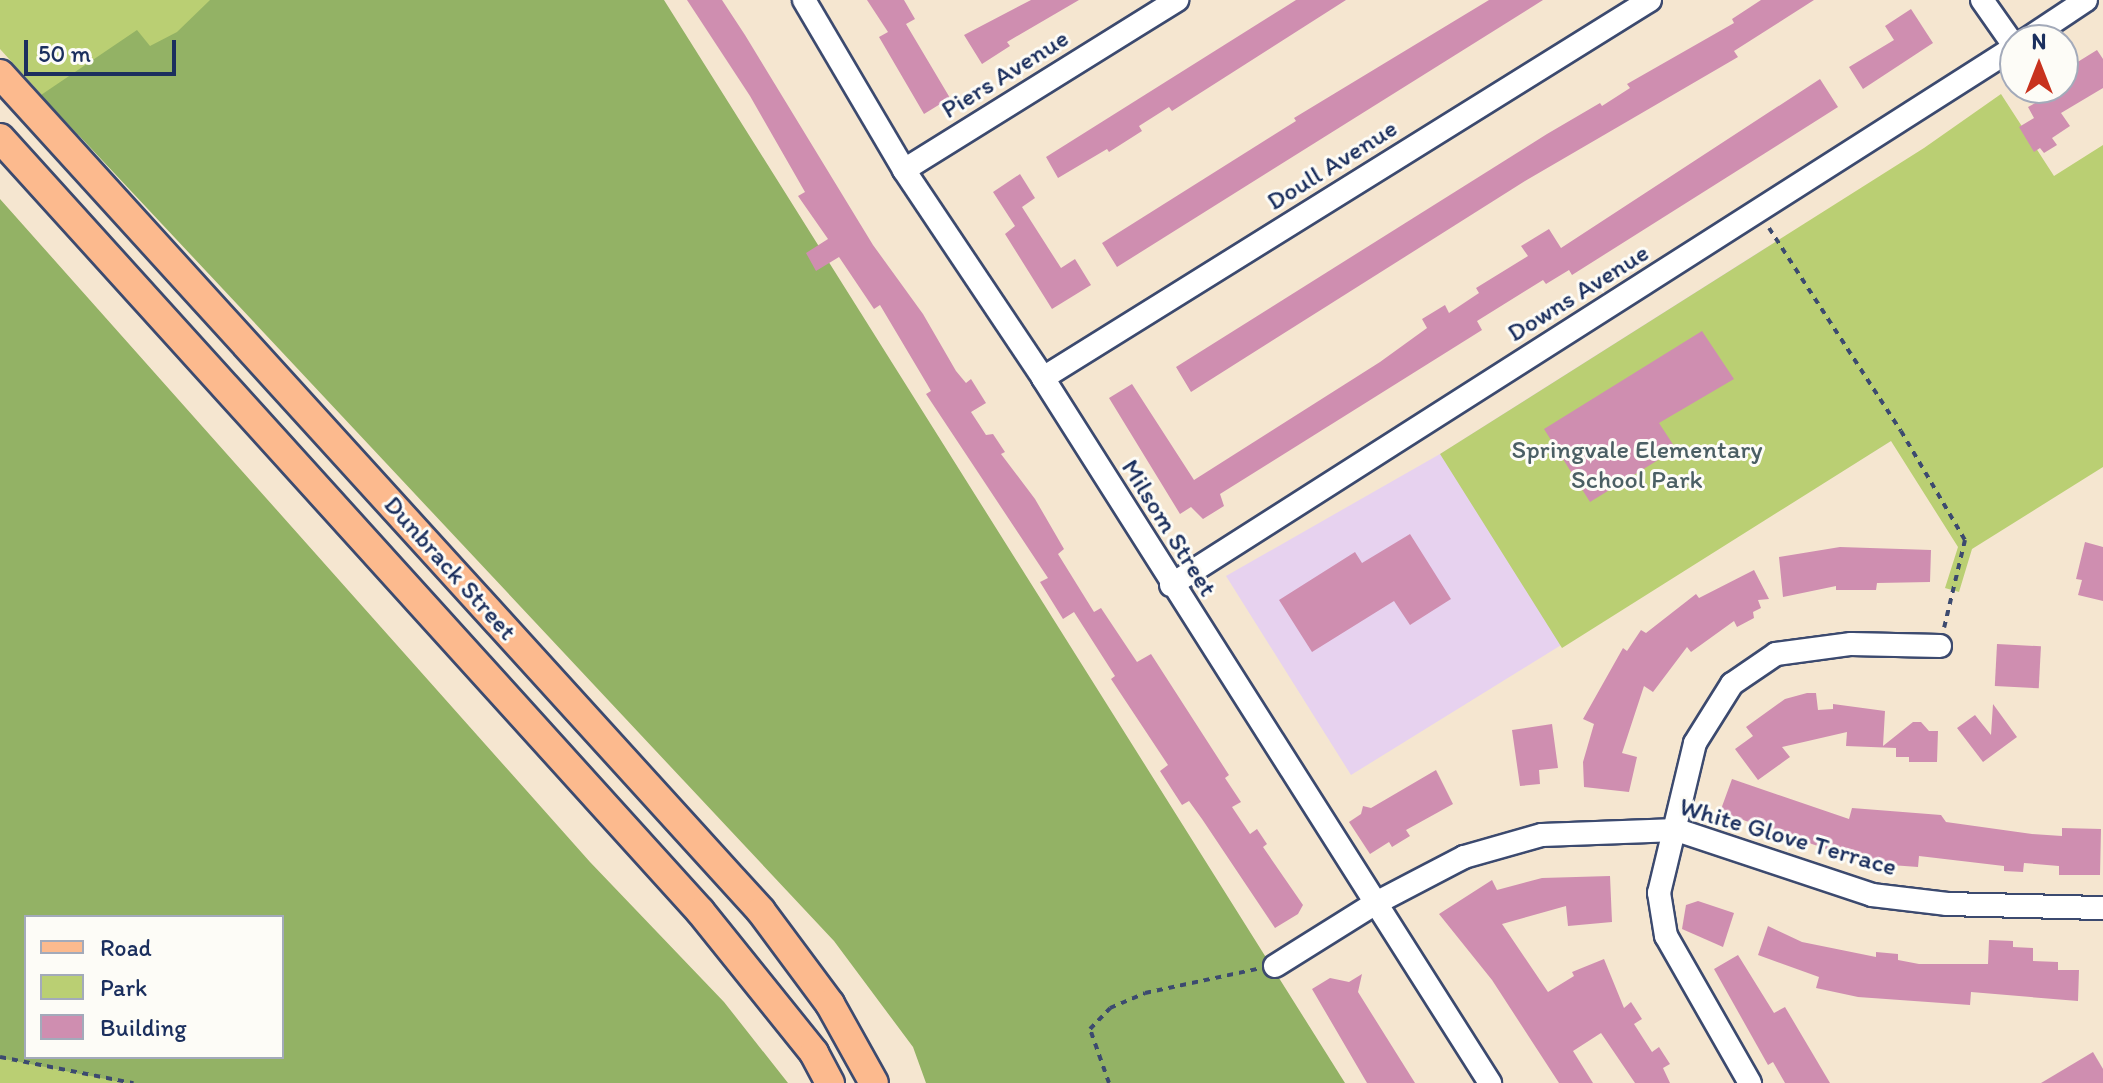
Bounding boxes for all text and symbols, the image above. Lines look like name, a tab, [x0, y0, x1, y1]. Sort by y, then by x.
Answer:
street label: Piers Avenue	[936, 23, 1074, 125]
scale bar	[28, 24, 180, 74]
north arrow	[1999, 24, 2079, 104]
text: N	[2032, 28, 2046, 55]
text: 50 m	[38, 39, 91, 68]
street label: Doull Avenue	[1262, 113, 1402, 217]
street label: Downs Avenue	[1501, 237, 1655, 349]
park label: Springvale Elementary School Park	[1512, 434, 1762, 496]
street label: Milsom Street	[1115, 454, 1223, 602]
street label: Dunbrack Street	[377, 490, 523, 646]
street label: White Glove Terrace	[1677, 791, 1899, 883]
legend	[24, 915, 284, 1059]
text: Road	[100, 933, 152, 962]
text: Park	[100, 973, 147, 1002]
text: Building	[100, 1013, 187, 1042]

